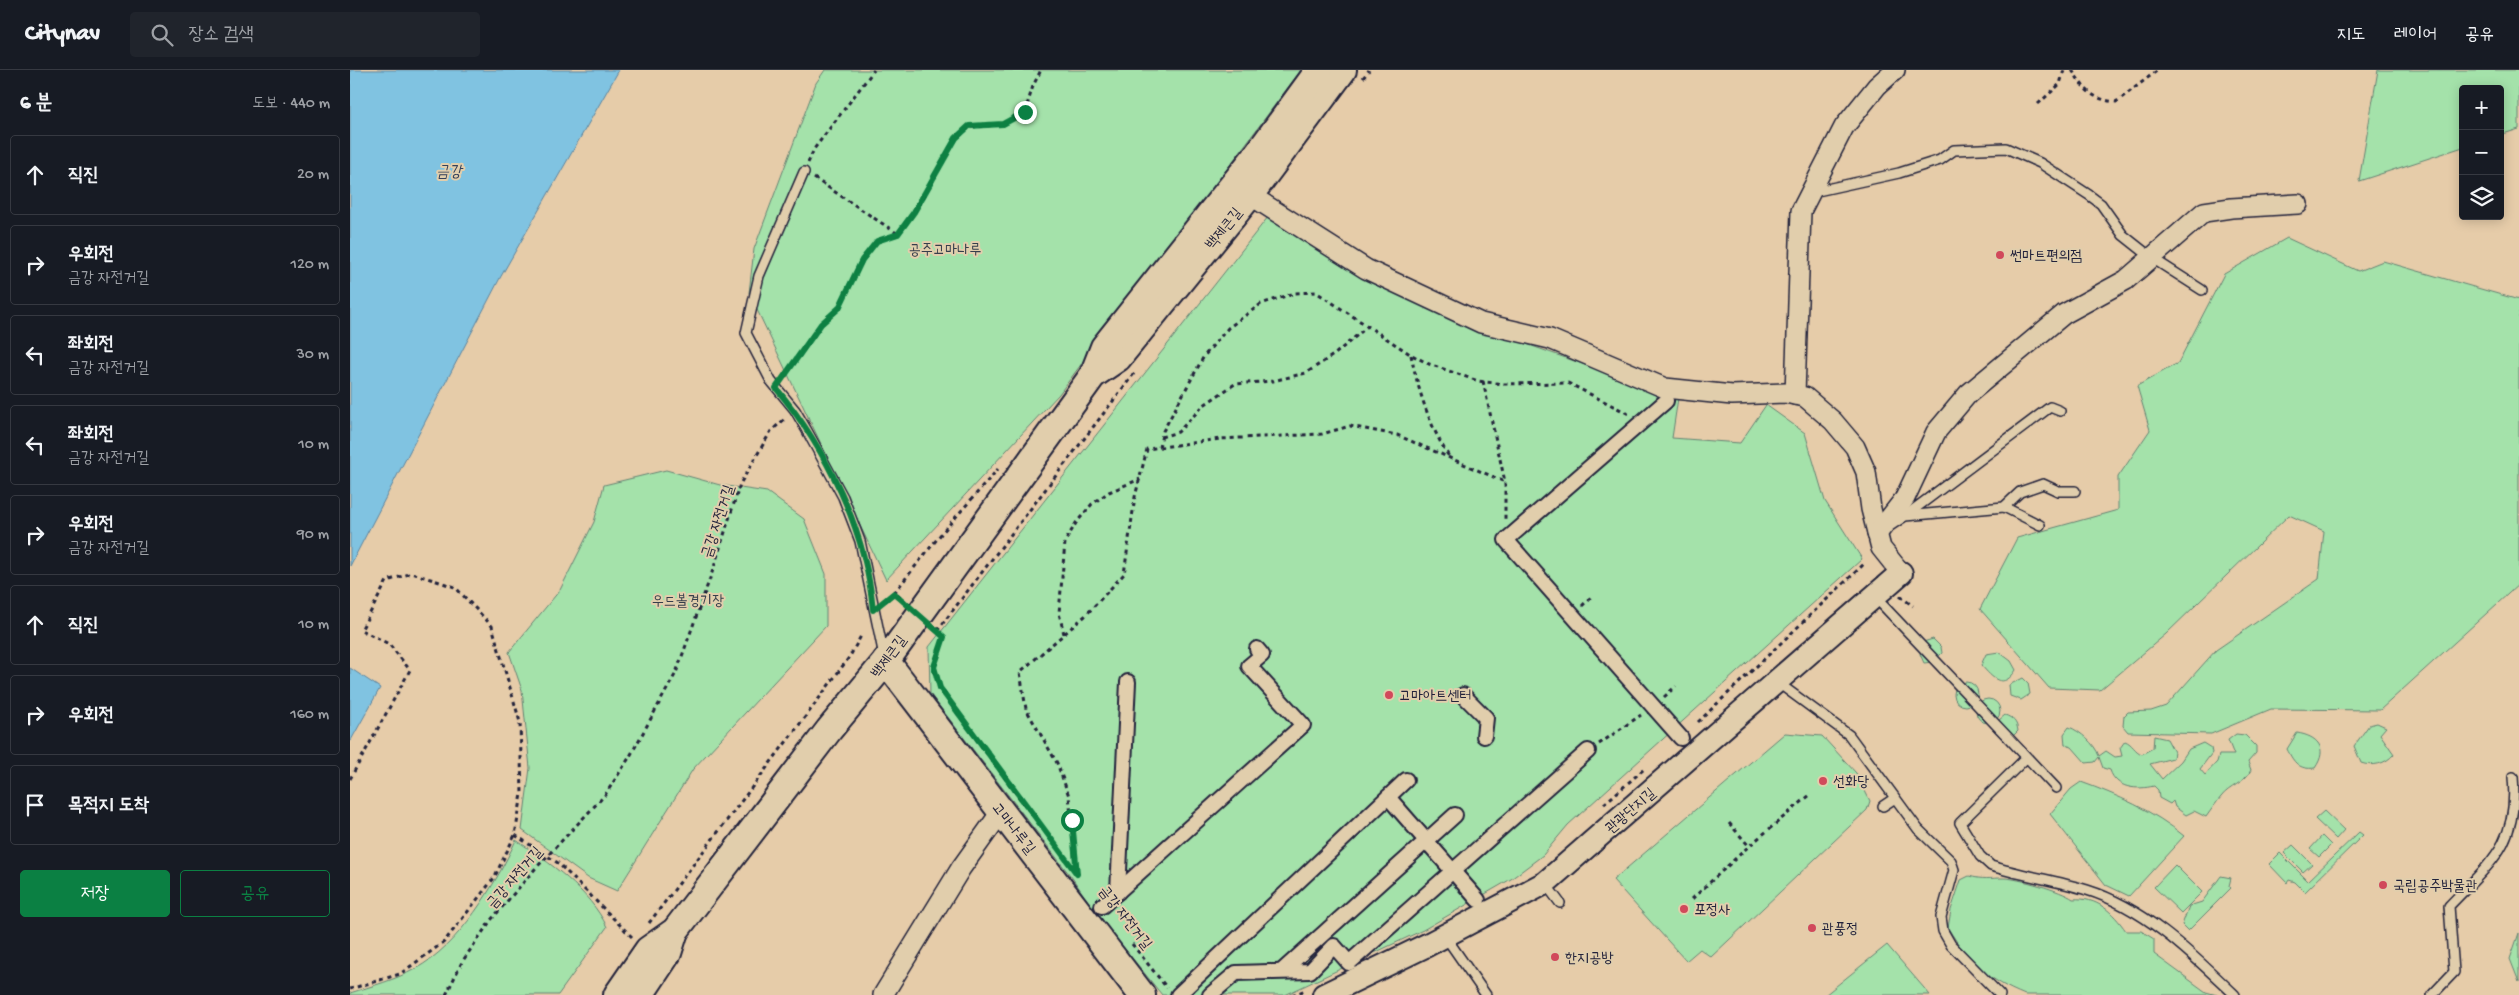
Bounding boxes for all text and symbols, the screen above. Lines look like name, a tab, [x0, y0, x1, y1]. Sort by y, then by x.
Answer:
search box	[130, 12, 480, 57]
text: Citynav	[25, 20, 100, 49]
icon: search	[148, 21, 176, 49]
text: 장소 검색	[188, 24, 254, 47]
text: 지도	[2337, 25, 2366, 46]
text: 레이어	[2394, 25, 2437, 46]
text: 공유	[2465, 25, 2494, 46]
map controls	[2459, 85, 2504, 220]
button: +	[2459, 85, 2504, 130]
text: 6 분	[20, 92, 53, 117]
text: 도보 · 440 m	[252, 95, 330, 114]
route end	[1014, 101, 1037, 124]
button: −	[2459, 130, 2504, 175]
icon: ahead	[21, 161, 49, 189]
water label: 금강	[436, 164, 464, 183]
text: 직진	[68, 165, 99, 188]
text: 20 m	[297, 166, 329, 185]
button: layers	[2459, 175, 2504, 220]
street label: 백제큰길	[1202, 205, 1247, 254]
park label: 공주고마나루	[909, 242, 981, 260]
text: 우회전	[68, 244, 114, 267]
place label: 썬마트편의점	[2010, 248, 2082, 266]
marker: 썬마트편의점	[1994, 249, 2006, 261]
icon: right	[21, 251, 49, 279]
text: 120 m	[290, 256, 329, 275]
text: 금강 자전거길	[68, 270, 149, 289]
text: 좌회전	[68, 334, 114, 357]
icon: left	[21, 341, 49, 369]
text: 30 m	[296, 346, 329, 365]
text: 금강 자전거길	[68, 360, 149, 379]
text: 좌회전	[68, 424, 114, 447]
icon: left	[21, 431, 49, 459]
text: 10 m	[298, 436, 329, 455]
text: 금강 자전거길	[68, 450, 149, 469]
street label: 금강 자전거길	[699, 483, 739, 561]
text: 우회전	[68, 514, 114, 537]
icon: right	[21, 521, 49, 549]
text: 90 m	[297, 526, 329, 545]
text: 금강 자전거길	[68, 540, 149, 559]
park label: 우드볼경기장	[652, 593, 724, 611]
icon: ahead	[21, 611, 49, 639]
text: 직진	[68, 615, 99, 638]
text: 10 m	[298, 616, 329, 635]
street label: 백제큰길	[868, 632, 911, 682]
place label: 고마아트센터	[1399, 688, 1471, 706]
marker: 고마아트센터	[1383, 689, 1395, 701]
icon: right	[21, 701, 49, 729]
text: 우회전	[68, 705, 114, 728]
text: 160 m	[290, 706, 329, 725]
place label: 선화당	[1833, 774, 1869, 792]
marker: 선화당	[1817, 775, 1829, 787]
street label: 관광단지길	[1603, 785, 1660, 838]
icon: arrive	[21, 791, 49, 819]
text: 목적지 도착	[68, 795, 149, 818]
street label: 고마나루길	[987, 800, 1038, 859]
route start	[1061, 809, 1084, 832]
street label: 금강 자전거길	[484, 844, 547, 913]
button: 저장	[20, 870, 170, 917]
button: 공유	[180, 870, 330, 917]
place label: 국립공주박물관	[2393, 878, 2478, 896]
marker: 국립공주박물관	[2377, 879, 2389, 891]
street label: 금강 자전거길	[1094, 883, 1155, 954]
place label: 포정사	[1694, 902, 1730, 920]
marker: 포정사	[1678, 903, 1690, 915]
place label: 관풍정	[1822, 921, 1858, 939]
marker: 관풍정	[1806, 922, 1818, 934]
place label: 한지공방	[1565, 950, 1614, 968]
marker: 한지공방	[1549, 951, 1561, 963]

